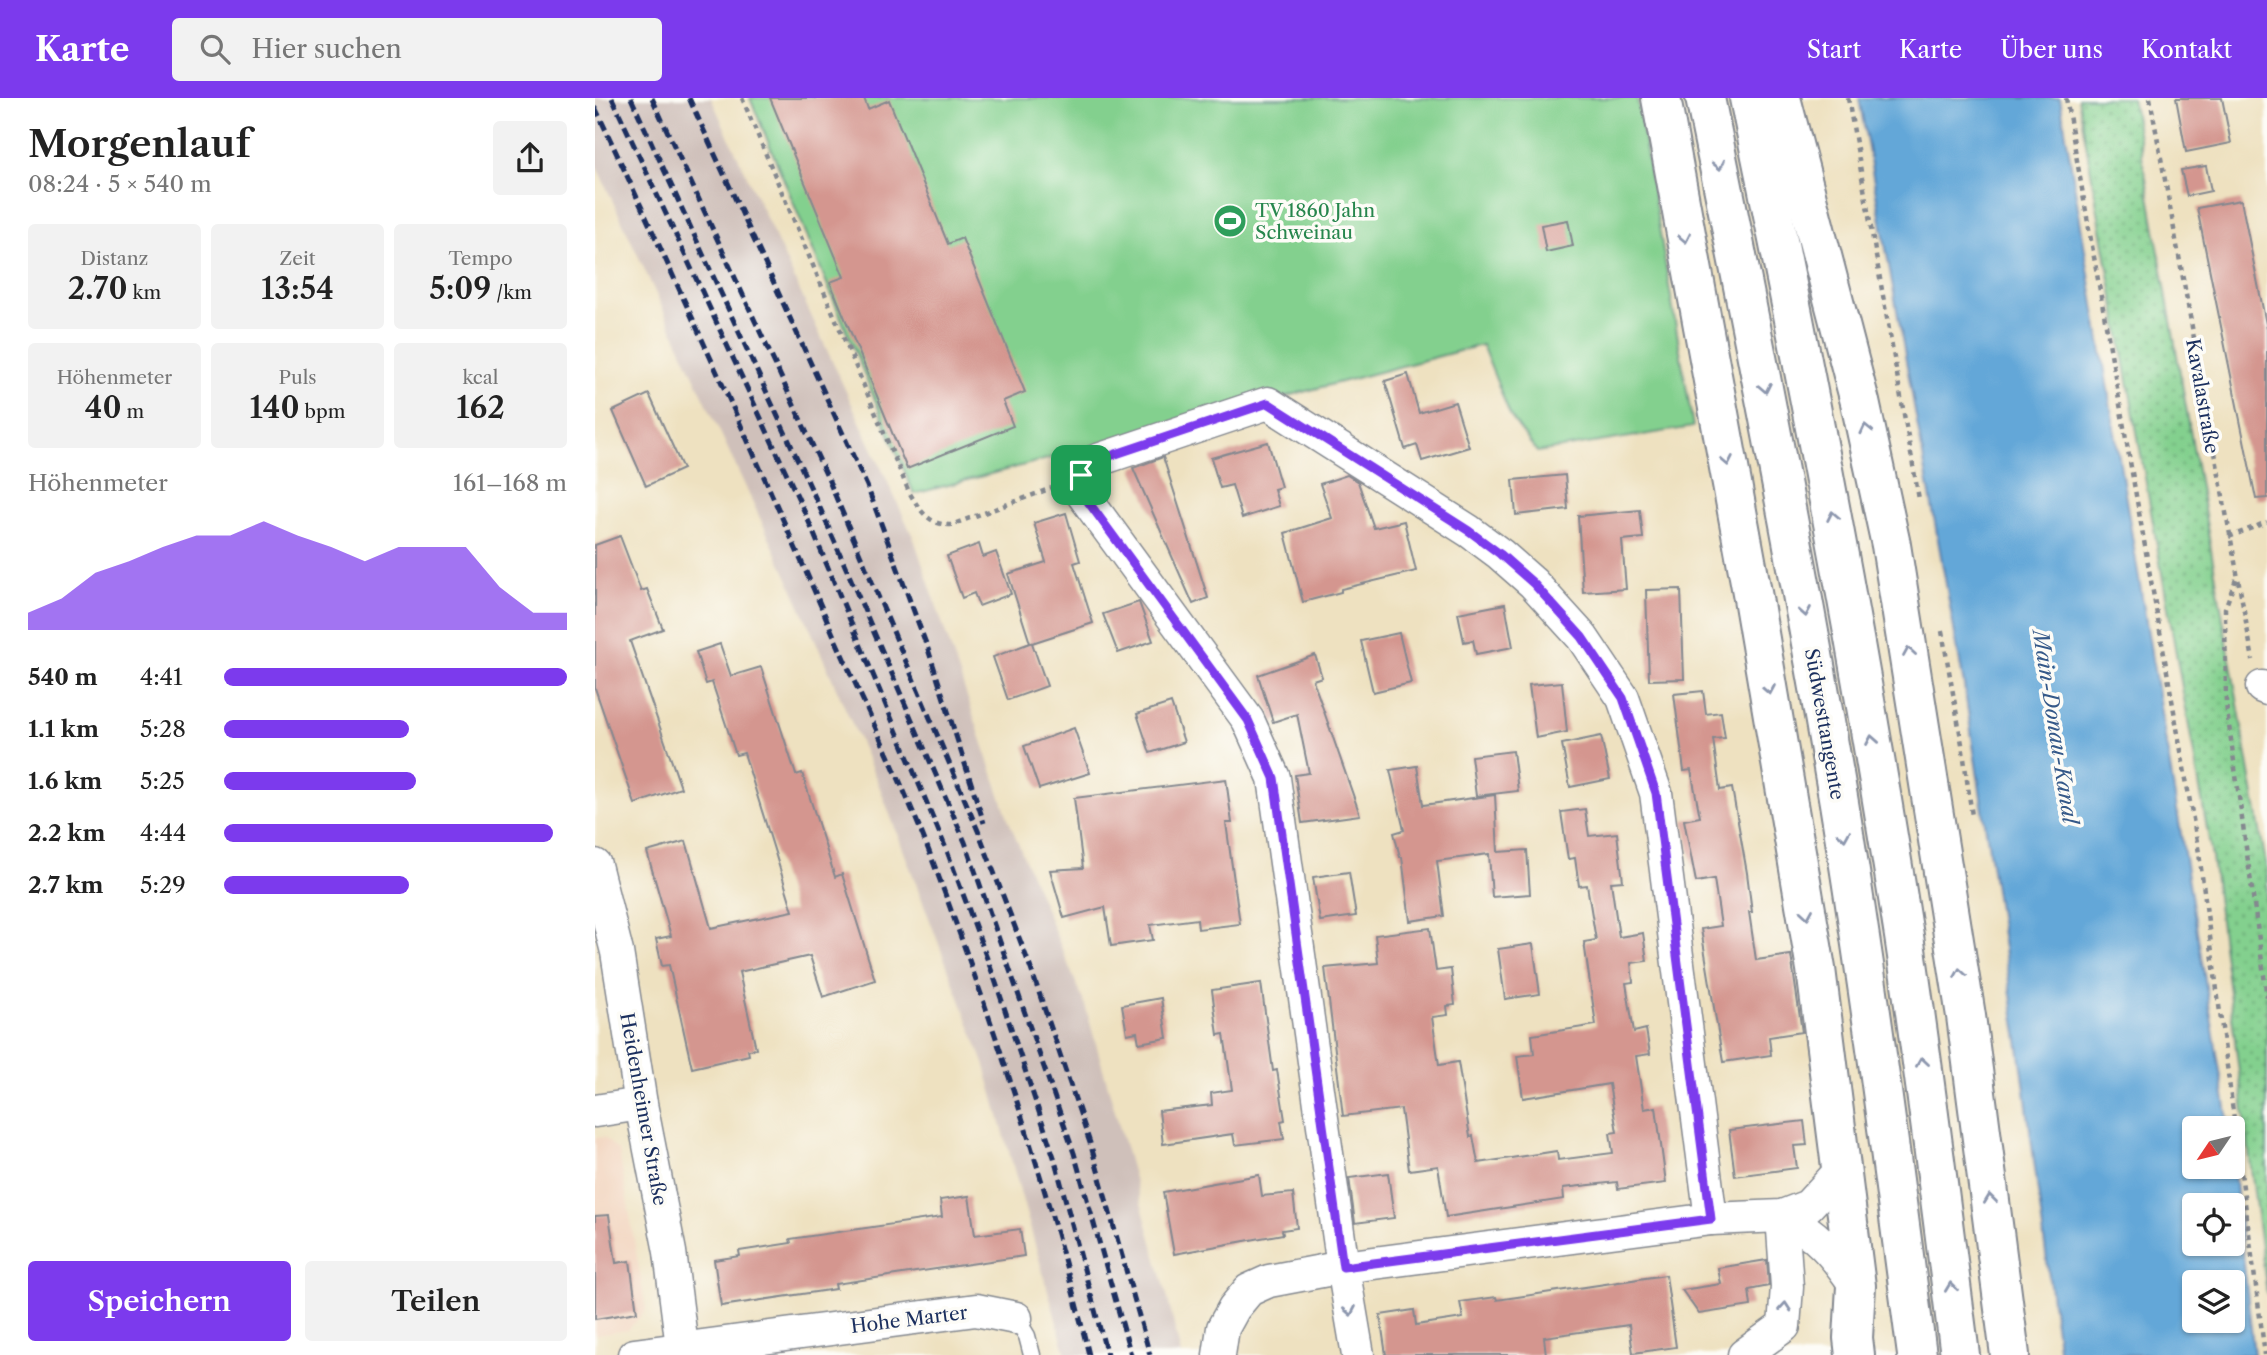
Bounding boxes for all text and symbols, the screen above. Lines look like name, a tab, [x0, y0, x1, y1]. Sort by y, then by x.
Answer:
search box	[172, 18, 662, 81]
text: Karte	[35, 29, 130, 70]
icon: search	[196, 30, 234, 68]
text: Hier suchen	[252, 33, 402, 65]
text: Start	[1807, 35, 1861, 64]
text: Karte	[1899, 35, 1962, 64]
text: Über uns	[2000, 35, 2103, 64]
text: Kontakt	[2141, 35, 2232, 64]
text: Morgenlauf	[28, 120, 251, 167]
button: share	[493, 121, 567, 195]
one-way arrow	[1710, 159, 1725, 171]
text: 08:24 · 5 × 540 m	[28, 170, 212, 198]
place label: TV 1860 Jahn Schweinau	[1255, 199, 1375, 244]
sports icon: TV 1860 Jahn Schweinau	[1211, 202, 1249, 240]
one-way arrow	[1677, 232, 1692, 244]
text: Distanz	[81, 247, 148, 270]
text: Zeit	[280, 247, 316, 270]
text: Tempo	[448, 247, 513, 270]
text: 2.70	[68, 270, 128, 307]
text: 13:54	[261, 270, 334, 307]
text: 5:09	[429, 270, 491, 307]
text: km	[128, 281, 161, 304]
text: /km	[491, 281, 532, 304]
street label: Kavalastraße	[2181, 337, 2224, 455]
text: Höhenmeter	[57, 366, 172, 389]
text: Puls	[278, 366, 317, 389]
text: kcal	[463, 366, 498, 389]
one-way arrow	[1756, 382, 1771, 394]
text: 40	[85, 389, 121, 426]
text: 140	[250, 389, 299, 426]
text: 162	[456, 389, 505, 426]
text: m	[121, 400, 144, 423]
text: bpm	[299, 400, 345, 423]
one-way arrow	[1860, 423, 1874, 435]
pin	[1051, 445, 1111, 505]
one-way arrow	[1719, 455, 1734, 467]
icon: arrive	[1062, 456, 1100, 494]
text: Höhenmeter	[28, 469, 168, 497]
text: 161–168 m	[453, 469, 567, 497]
one-way arrow	[1826, 510, 1841, 522]
one-way arrow	[1797, 606, 1812, 618]
water label: Main-Donau-Kanal	[2027, 625, 2084, 828]
one-way arrow	[1902, 646, 1917, 658]
street label: Südwesttangente	[1800, 647, 1849, 802]
text: 540 m	[28, 663, 98, 691]
text: 4:41	[140, 663, 183, 691]
one-way arrow	[1761, 684, 1776, 696]
text: 1.1 km	[28, 715, 99, 743]
text: 5:28	[140, 715, 186, 743]
one-way arrow	[1865, 734, 1880, 746]
text: 1.6 km	[28, 767, 102, 795]
text: 5:25	[140, 767, 185, 795]
text: 2.2 km	[28, 819, 105, 847]
text: 4:44	[140, 819, 186, 847]
one-way arrow	[1836, 830, 1851, 842]
text: 2.7 km	[28, 871, 104, 899]
text: 5:29	[140, 871, 186, 899]
one-way arrow	[1799, 908, 1814, 920]
one-way arrow	[1953, 968, 1968, 979]
street label: Heidenheimer Straße	[615, 1011, 672, 1207]
one-way arrow	[1914, 1056, 1929, 1068]
north arrow	[2182, 1116, 2245, 1180]
map controls	[2182, 1116, 2245, 1333]
one-way arrow	[1982, 1193, 1997, 1205]
button: locate	[2182, 1193, 2245, 1256]
button: Speichern	[28, 1261, 291, 1341]
button: Teilen	[305, 1261, 567, 1341]
button: layers	[2182, 1270, 2245, 1333]
one-way arrow	[1944, 1281, 1959, 1293]
street label: Hohe Marter	[849, 1301, 969, 1338]
one-way arrow	[1777, 1301, 1792, 1312]
one-way arrow	[1342, 1305, 1357, 1317]

